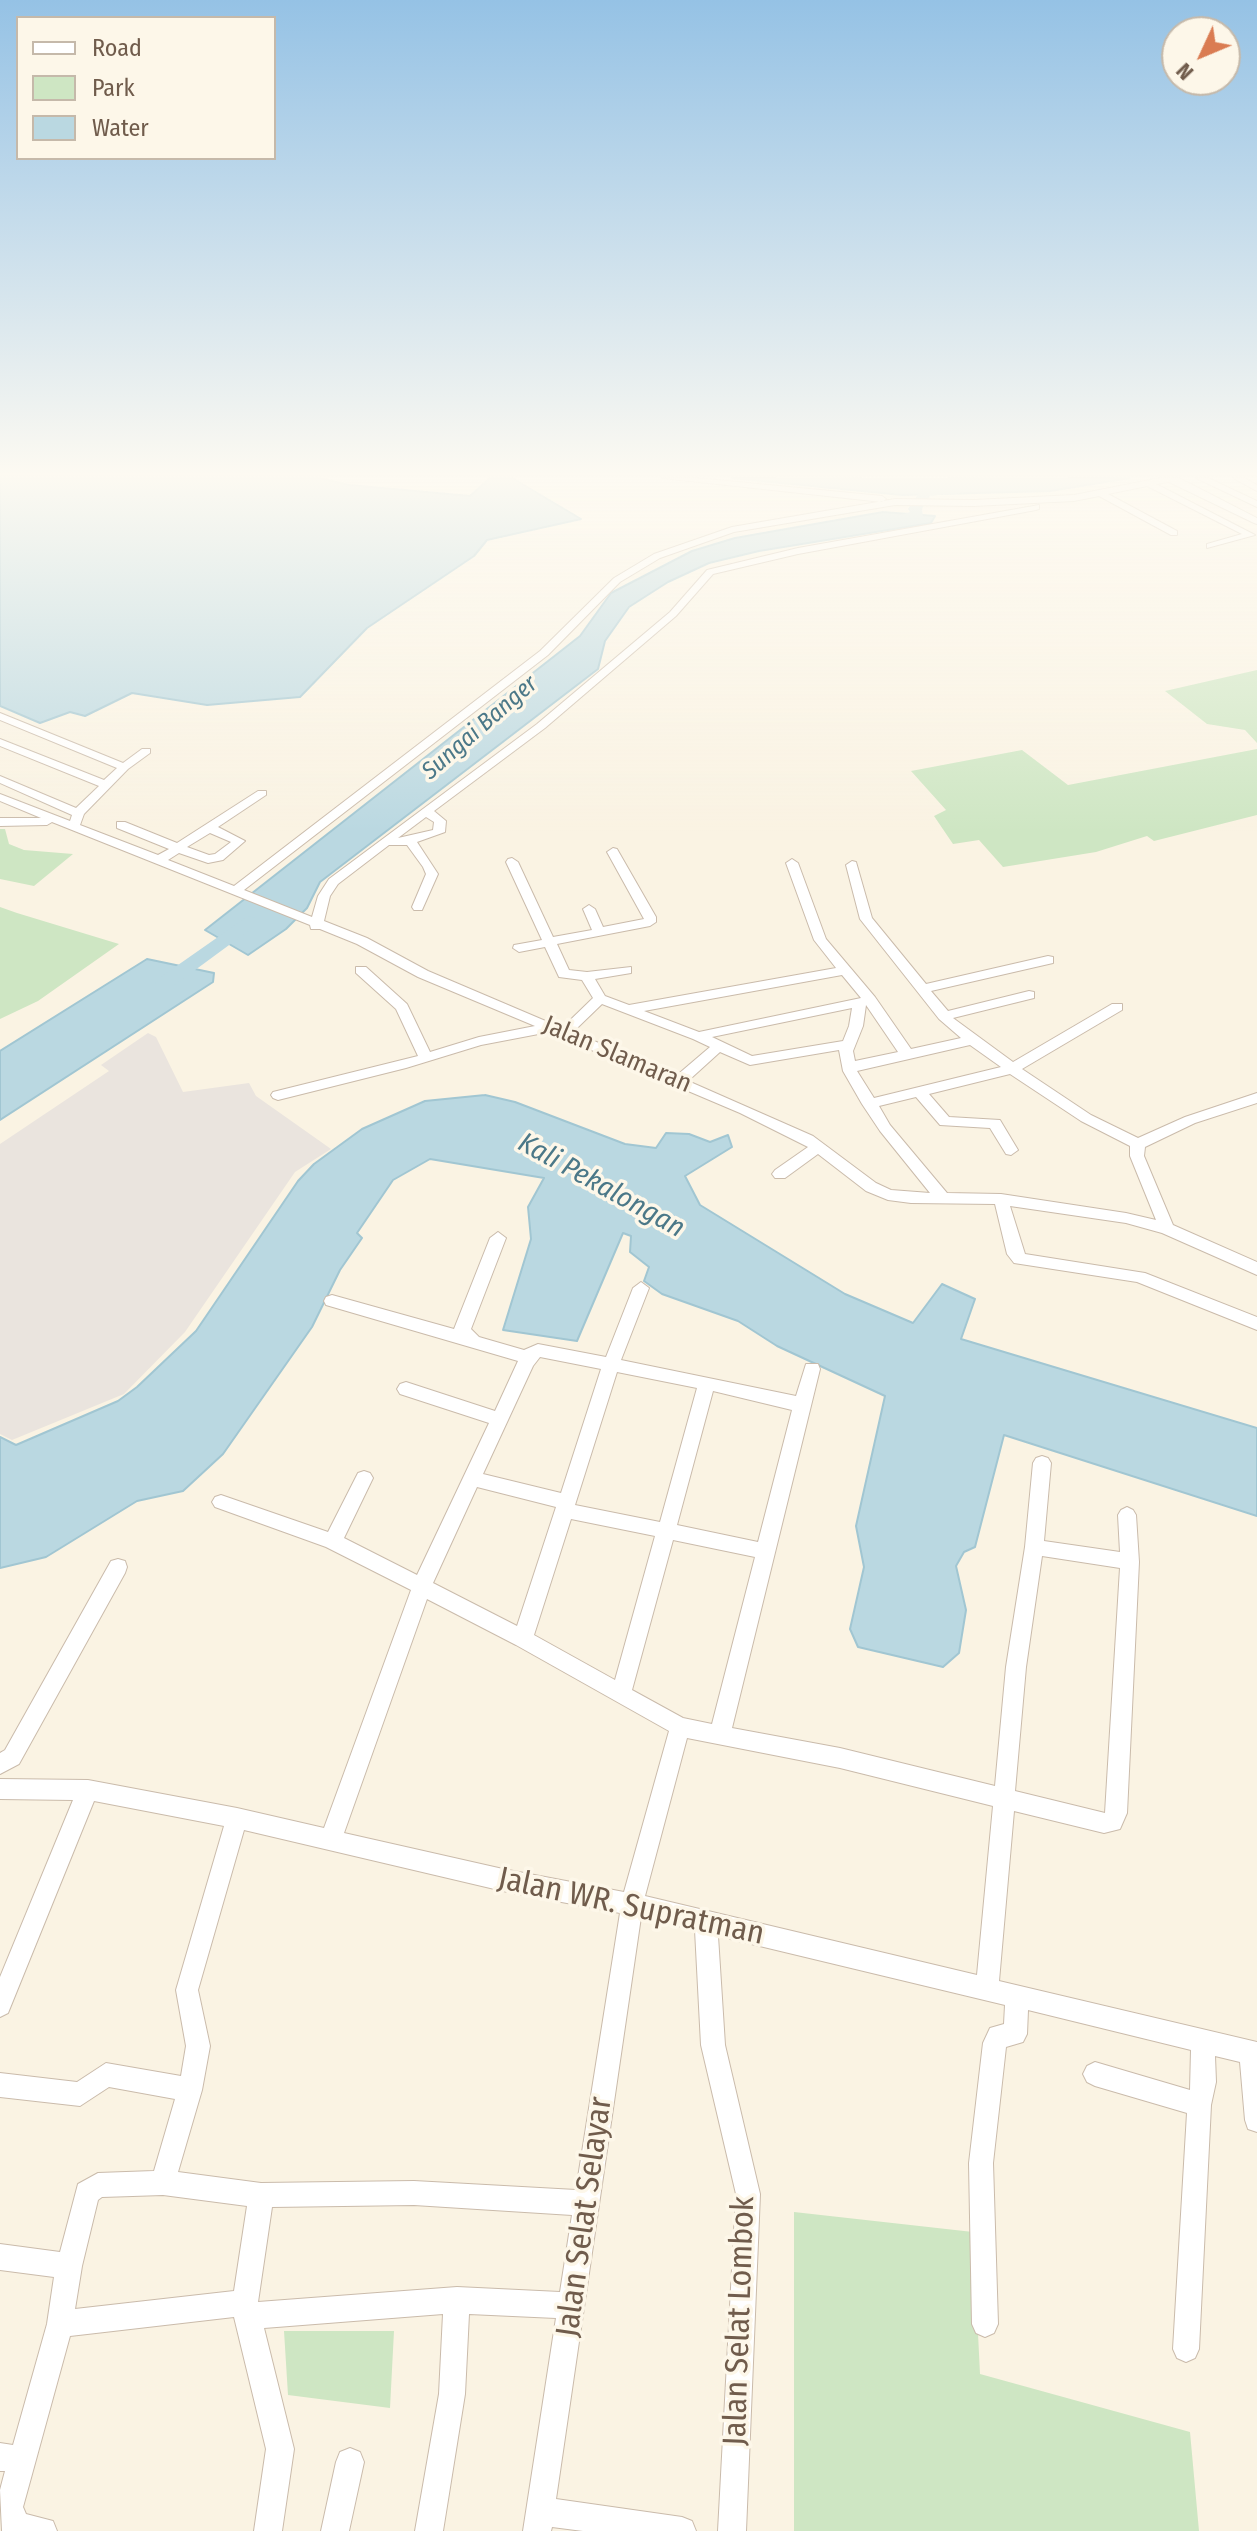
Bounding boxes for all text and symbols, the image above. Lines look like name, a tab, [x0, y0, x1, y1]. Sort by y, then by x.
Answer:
legend	[16, 16, 276, 160]
north arrow	[1161, 16, 1241, 96]
text: Road	[92, 34, 142, 62]
text: N	[1171, 58, 1199, 86]
text: Park	[92, 74, 135, 102]
text: Water	[92, 114, 149, 142]
water label: Sungai Banger	[416, 670, 544, 786]
street label: Jalan Slamaran	[538, 1010, 696, 1100]
water label: Kali Pekalongan	[512, 1126, 690, 1246]
street label: Jalan WR. Supratman	[494, 1860, 768, 1954]
street label: Jalan Selat Selayar	[549, 2095, 621, 2339]
street label: Jalan Selat Lombok	[716, 2196, 764, 2446]

